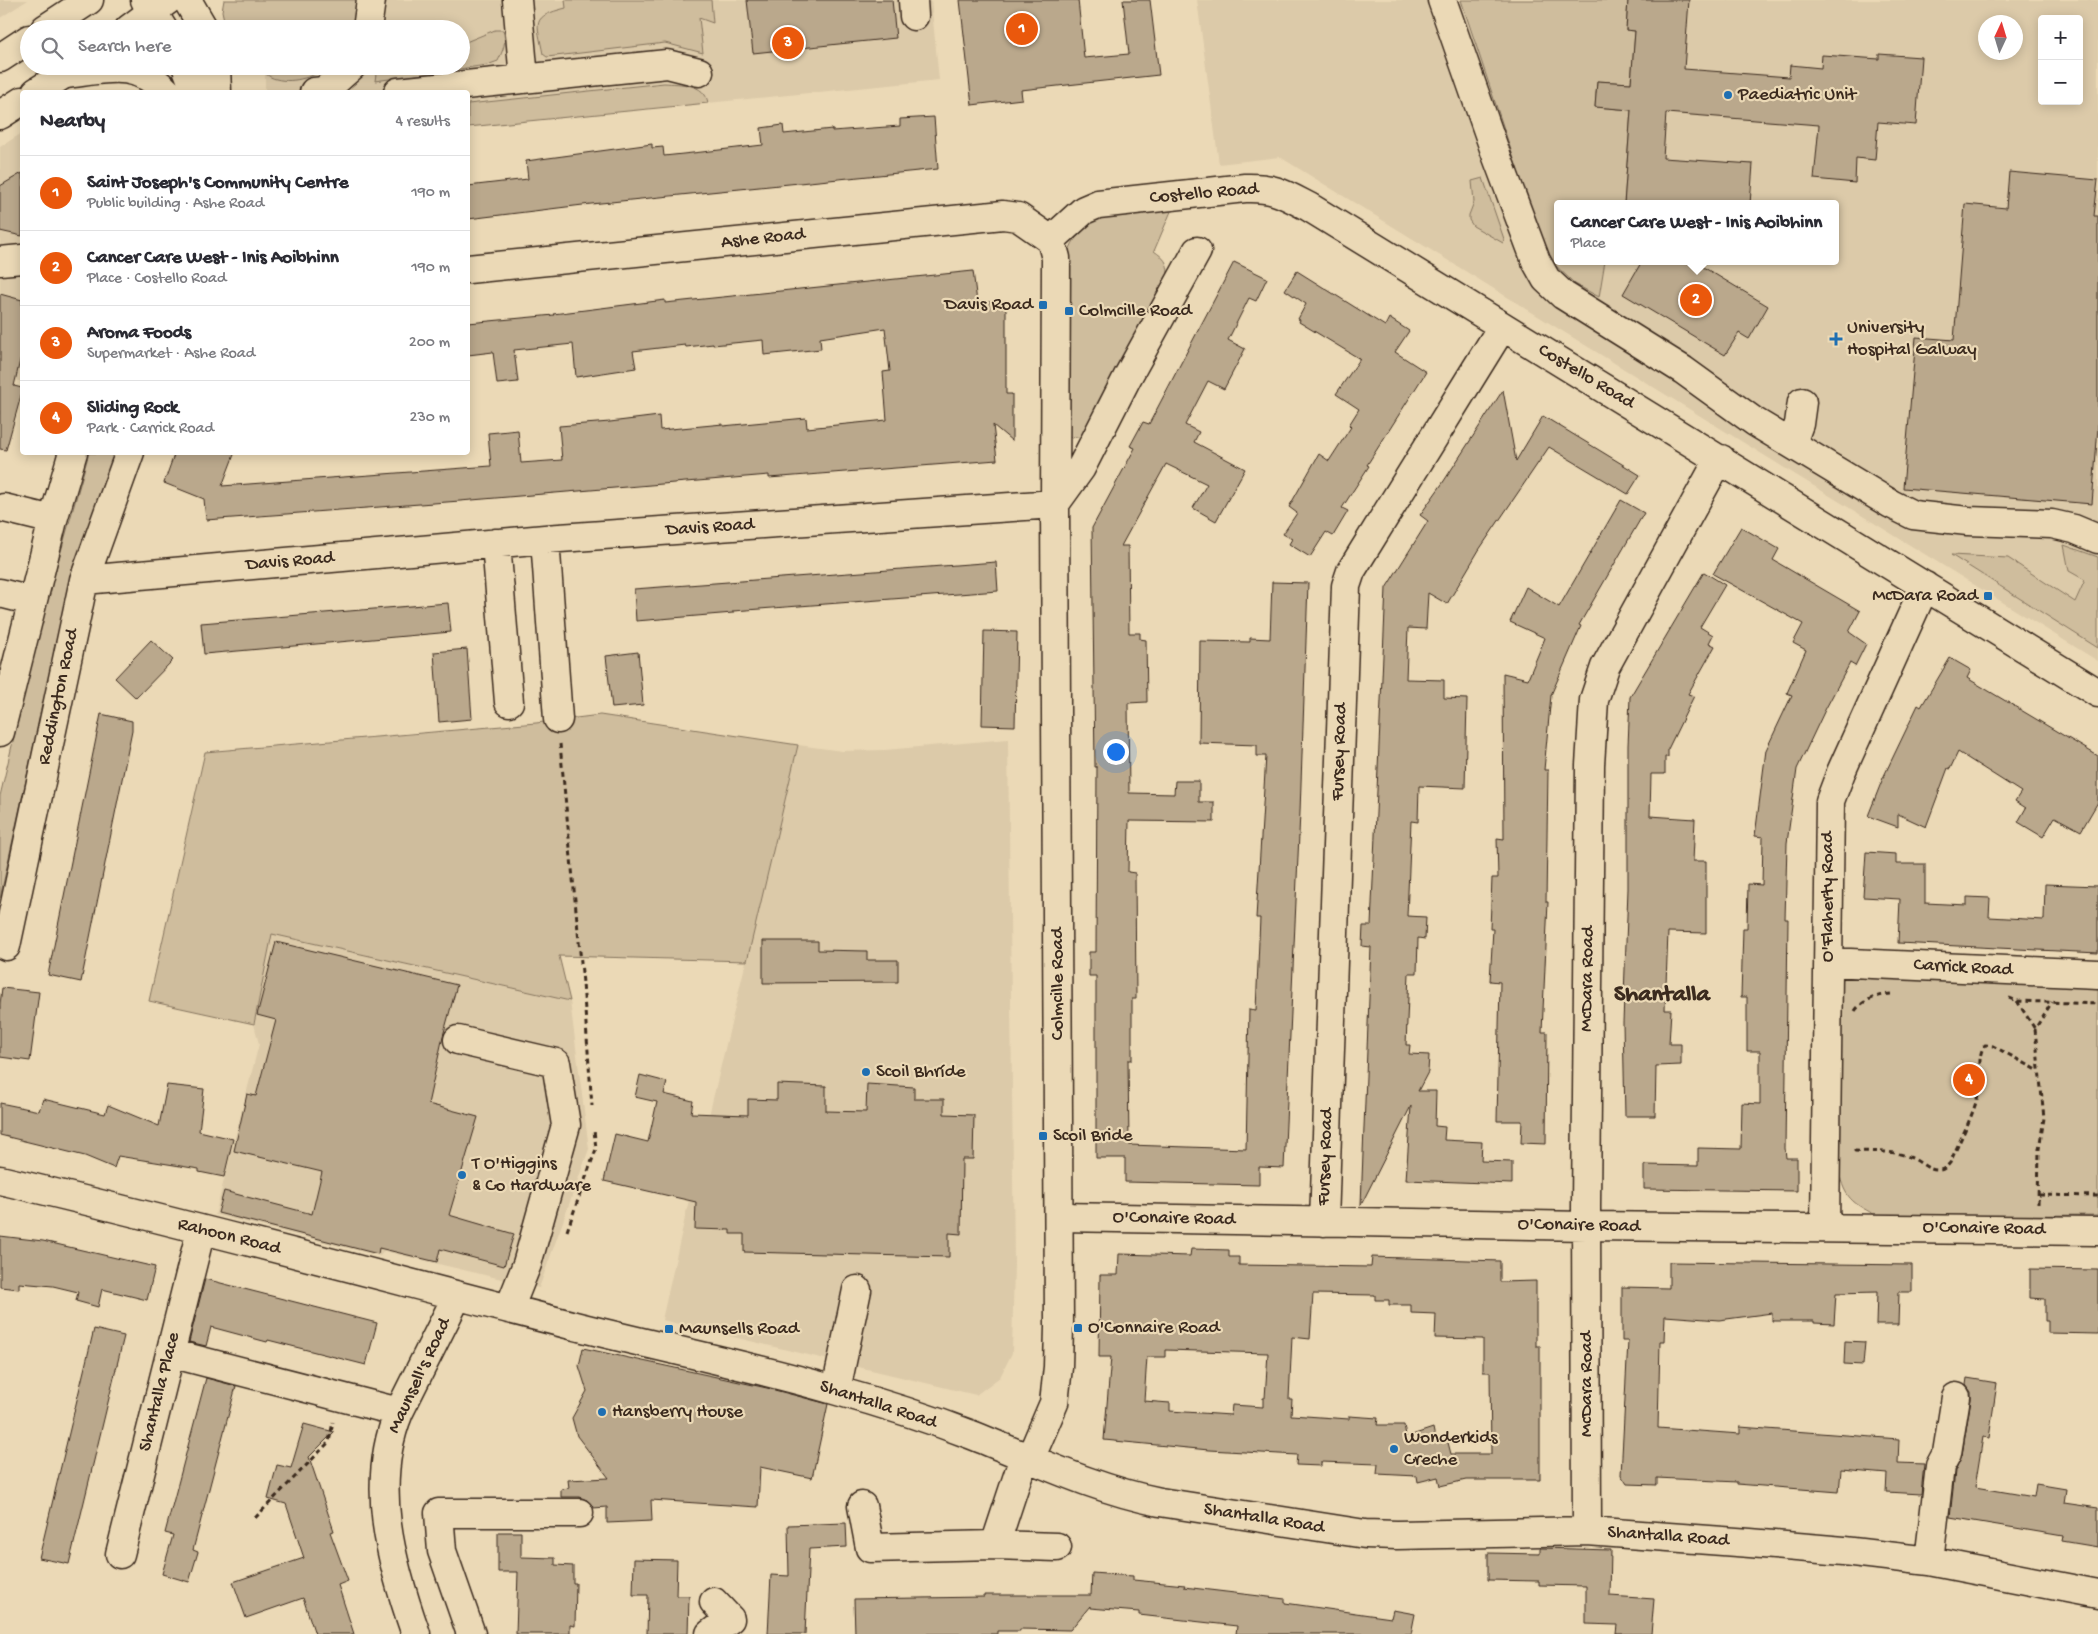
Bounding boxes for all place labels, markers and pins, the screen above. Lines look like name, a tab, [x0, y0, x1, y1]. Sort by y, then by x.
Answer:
pin: 1	[1006, 10, 1038, 48]
pin: 3	[772, 24, 804, 62]
place label: Paediatric Unit	[1737, 84, 1858, 107]
marker: Paediatric Unit	[1722, 89, 1734, 101]
pin: 2	[1680, 281, 1712, 319]
place label: Davis Road	[943, 294, 1035, 317]
marker: Davis Road	[1037, 299, 1049, 311]
place label: Colmcille Road	[1079, 300, 1193, 323]
marker: Colmcille Road	[1063, 305, 1075, 317]
place label: University Hospital Galway	[1847, 317, 1977, 362]
marker: University Hospital Galway	[1829, 332, 1843, 346]
place label: McDara Road	[1872, 585, 1980, 608]
marker: McDara Road	[1982, 590, 1994, 602]
place label: Scoil Bhríde	[876, 1061, 966, 1084]
pin: 4	[1953, 1061, 1985, 1099]
marker: Scoil Bhríde	[860, 1066, 872, 1078]
place label: Scoil Bride	[1053, 1125, 1133, 1148]
marker: Scoil Bride	[1037, 1130, 1049, 1142]
place label: T O'Higgins & Co Hardware	[471, 1153, 591, 1198]
marker: T O'Higgins & Co Hardware	[456, 1169, 468, 1181]
place label: O'Connaire Road	[1088, 1317, 1222, 1340]
place label: Maunsells Road	[679, 1318, 801, 1341]
marker: O'Connaire Road	[1072, 1322, 1084, 1334]
marker: Maunsells Road	[663, 1323, 675, 1335]
place label: Hansberry House	[612, 1401, 743, 1424]
marker: Hansberry House	[596, 1406, 608, 1418]
place label: Wonderkids Creche	[1404, 1427, 1498, 1472]
marker: Wonderkids Creche	[1388, 1443, 1400, 1455]

